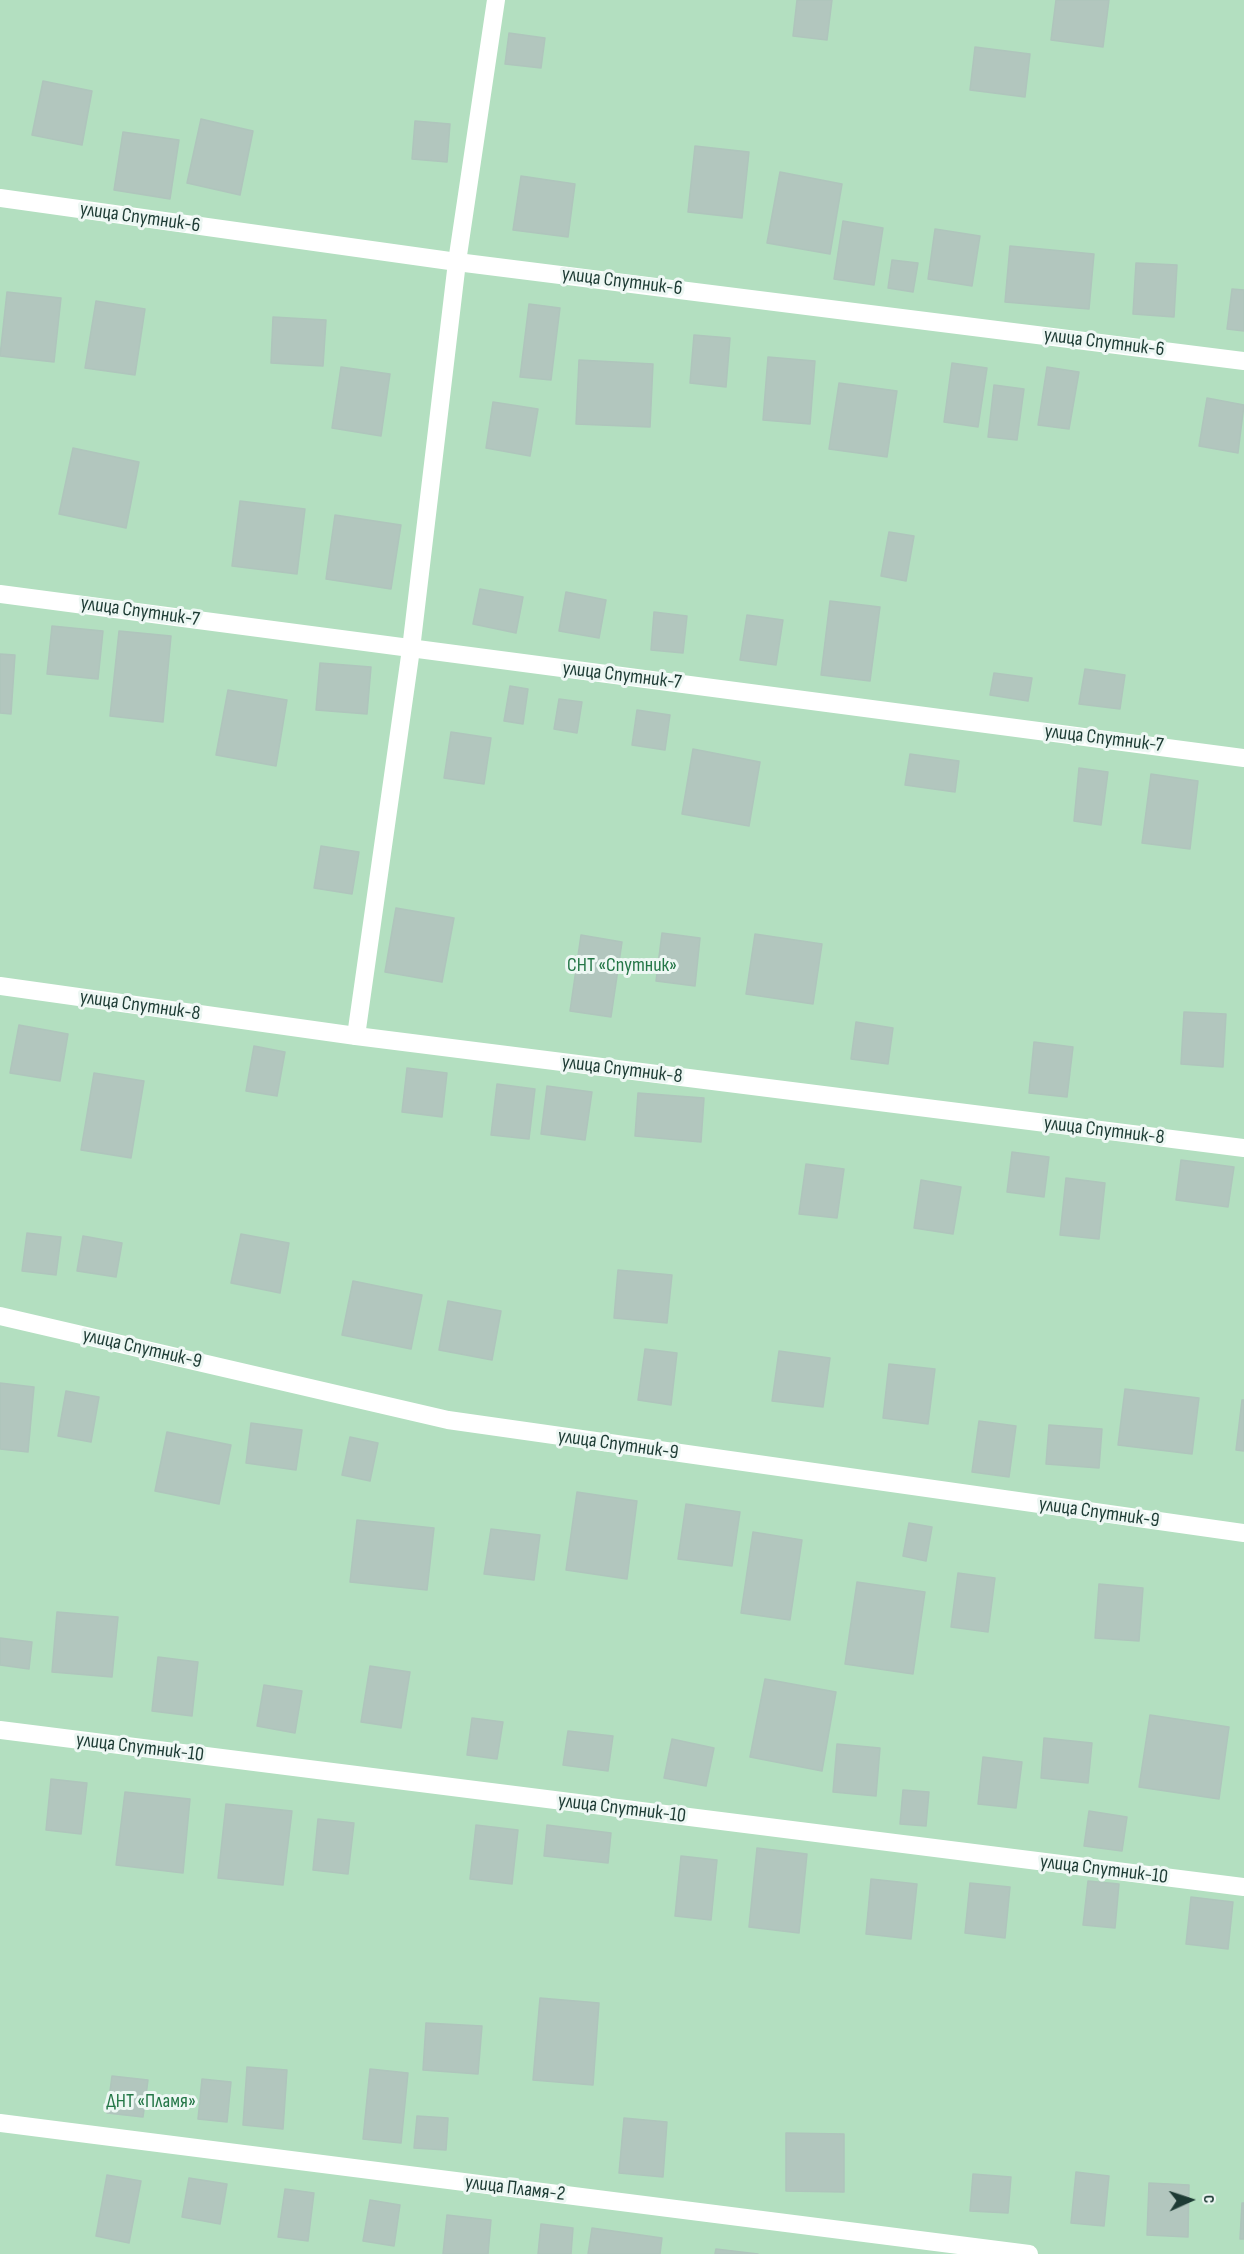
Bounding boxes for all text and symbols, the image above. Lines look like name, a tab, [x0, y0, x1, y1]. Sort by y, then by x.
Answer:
street label: улица Спутник-6	[78, 198, 202, 238]
street label: улица Спутник-6	[560, 263, 684, 301]
street label: улица Спутник-6	[1042, 324, 1166, 362]
street label: улица Спутник-7	[79, 592, 201, 632]
street label: улица Спутник-7	[561, 657, 683, 695]
street label: улица Спутник-7	[1043, 720, 1165, 758]
park label: СНТ «Спутник»	[567, 954, 677, 978]
street label: улица Спутник-8	[78, 986, 202, 1026]
street label: улица Спутник-8	[560, 1051, 684, 1089]
street label: улица Спутник-8	[1042, 1112, 1166, 1150]
street label: улица Спутник-9	[80, 1324, 204, 1374]
street label: улица Спутник-9	[556, 1425, 680, 1465]
street label: улица Спутник-9	[1037, 1493, 1161, 1533]
street label: улица Спутник-10	[75, 1728, 205, 1768]
street label: улица Спутник-10	[557, 1789, 687, 1829]
street label: улица Спутник-10	[1039, 1850, 1169, 1890]
park label: ДНТ «Пламя»	[106, 2090, 196, 2114]
north arrow	[1160, 2170, 1220, 2230]
street label: улица Пламя-2	[464, 2171, 566, 2207]
text: С	[1199, 2194, 1218, 2204]

